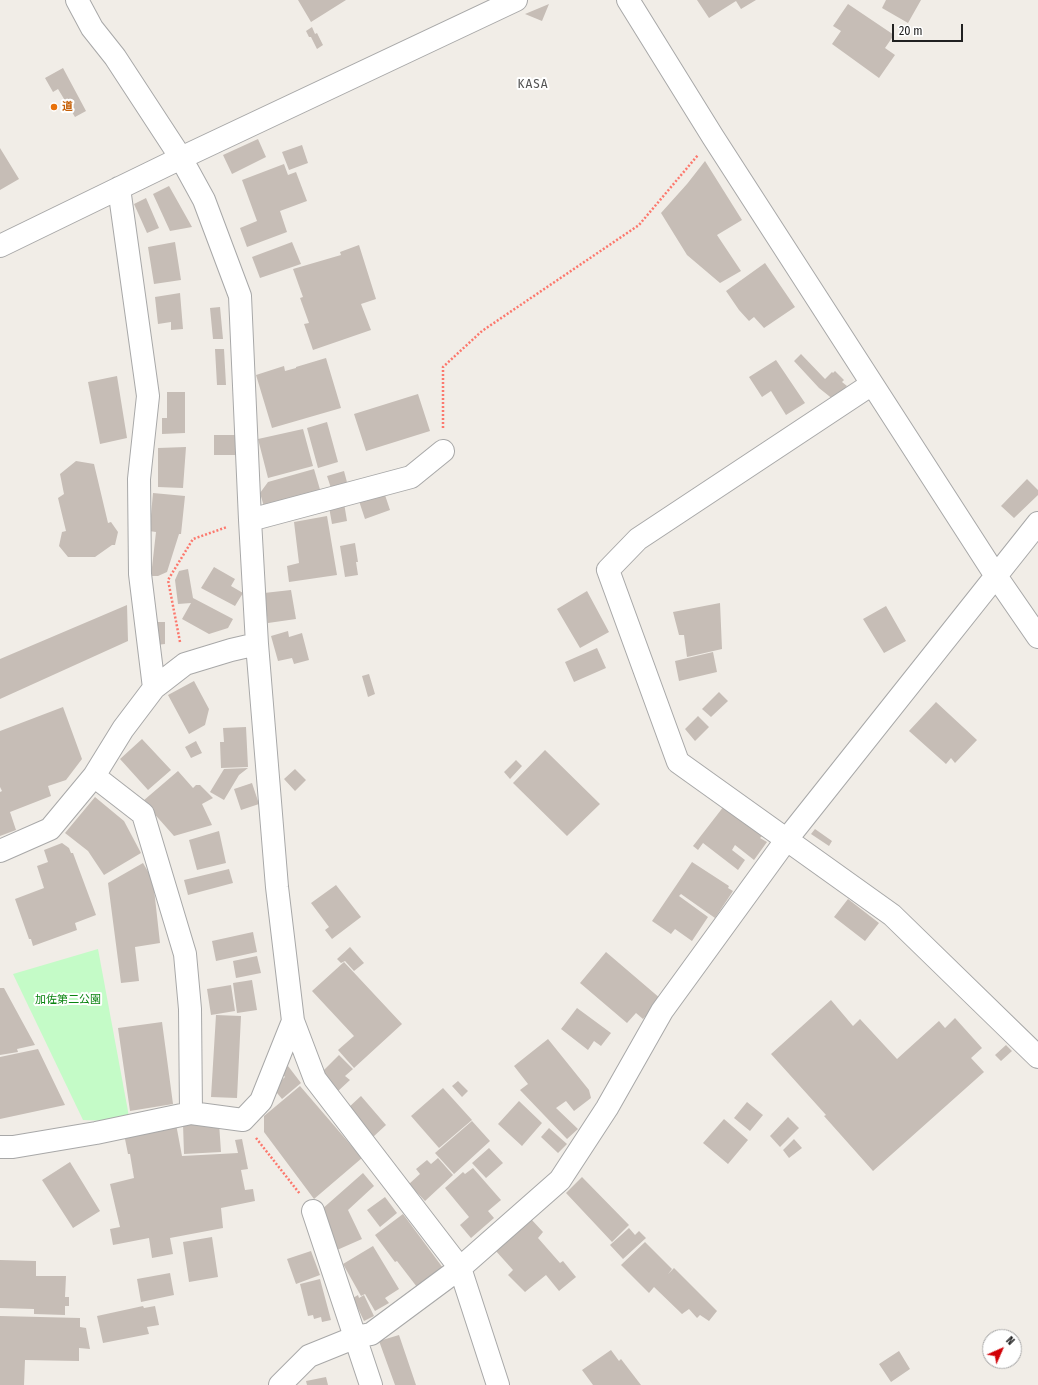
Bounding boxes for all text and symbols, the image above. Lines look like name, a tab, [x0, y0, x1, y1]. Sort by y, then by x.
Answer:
scale bar	[894, 16, 965, 42]
text: 20 m	[899, 24, 923, 38]
district label: KASA	[518, 76, 548, 92]
place label: 道	[62, 100, 73, 114]
marker: 道	[49, 102, 59, 112]
park label: 加佐第二公園	[35, 993, 101, 1007]
north arrow	[982, 1329, 1022, 1369]
text: N	[1003, 1334, 1017, 1348]

